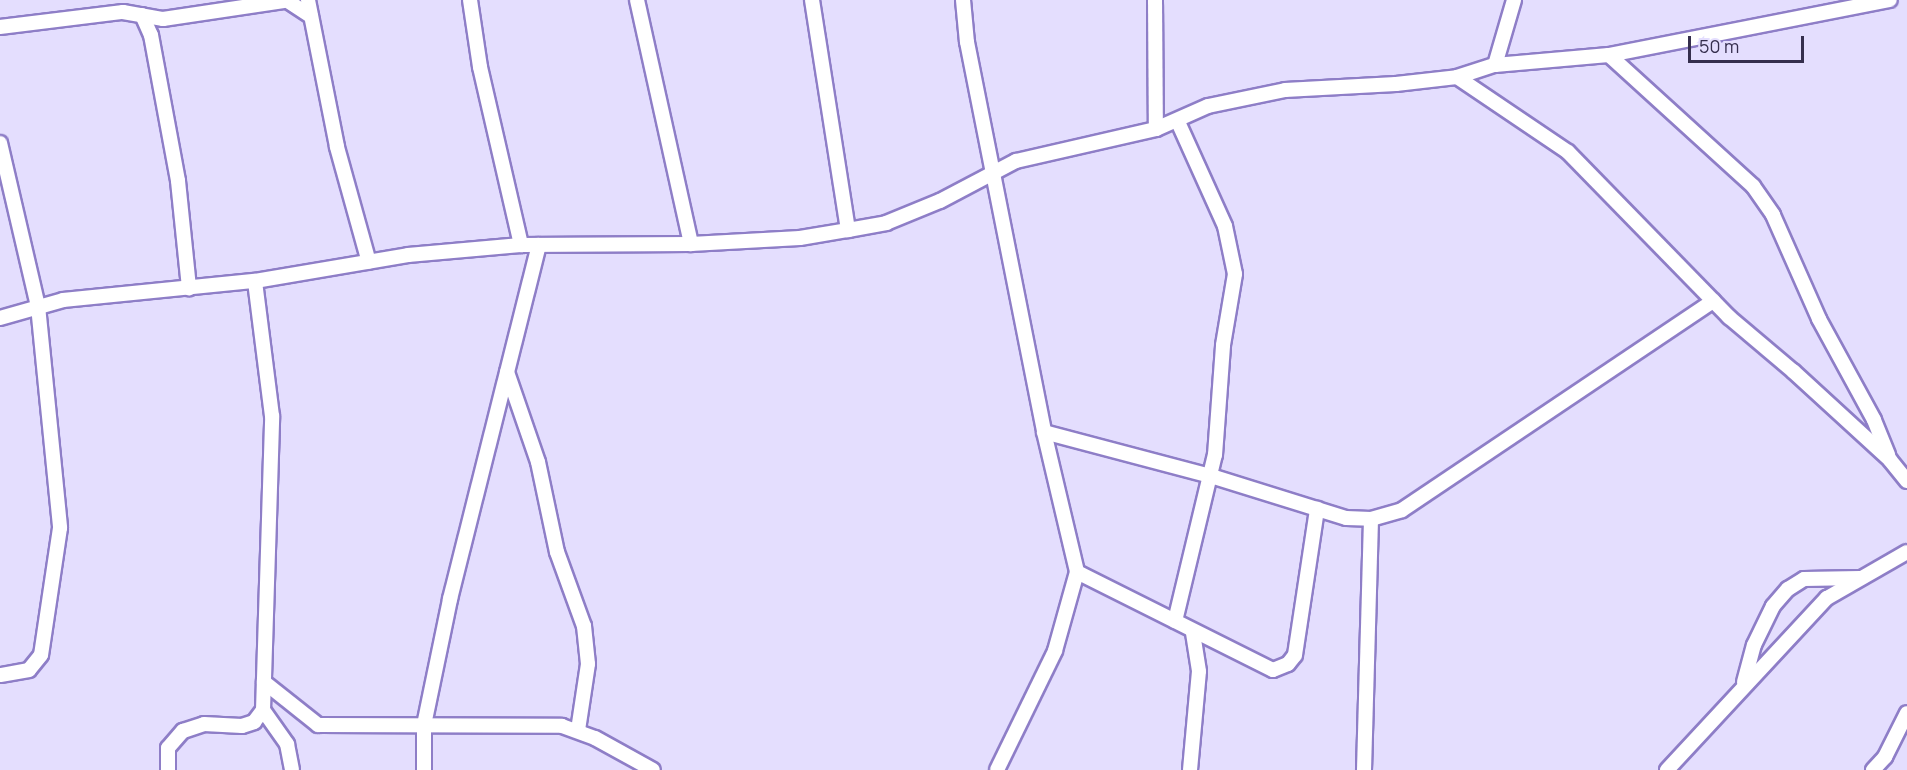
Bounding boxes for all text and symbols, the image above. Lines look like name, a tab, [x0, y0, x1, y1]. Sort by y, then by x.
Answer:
scale bar	[1691, 24, 1806, 62]
text: 50 m	[1699, 34, 1739, 58]

